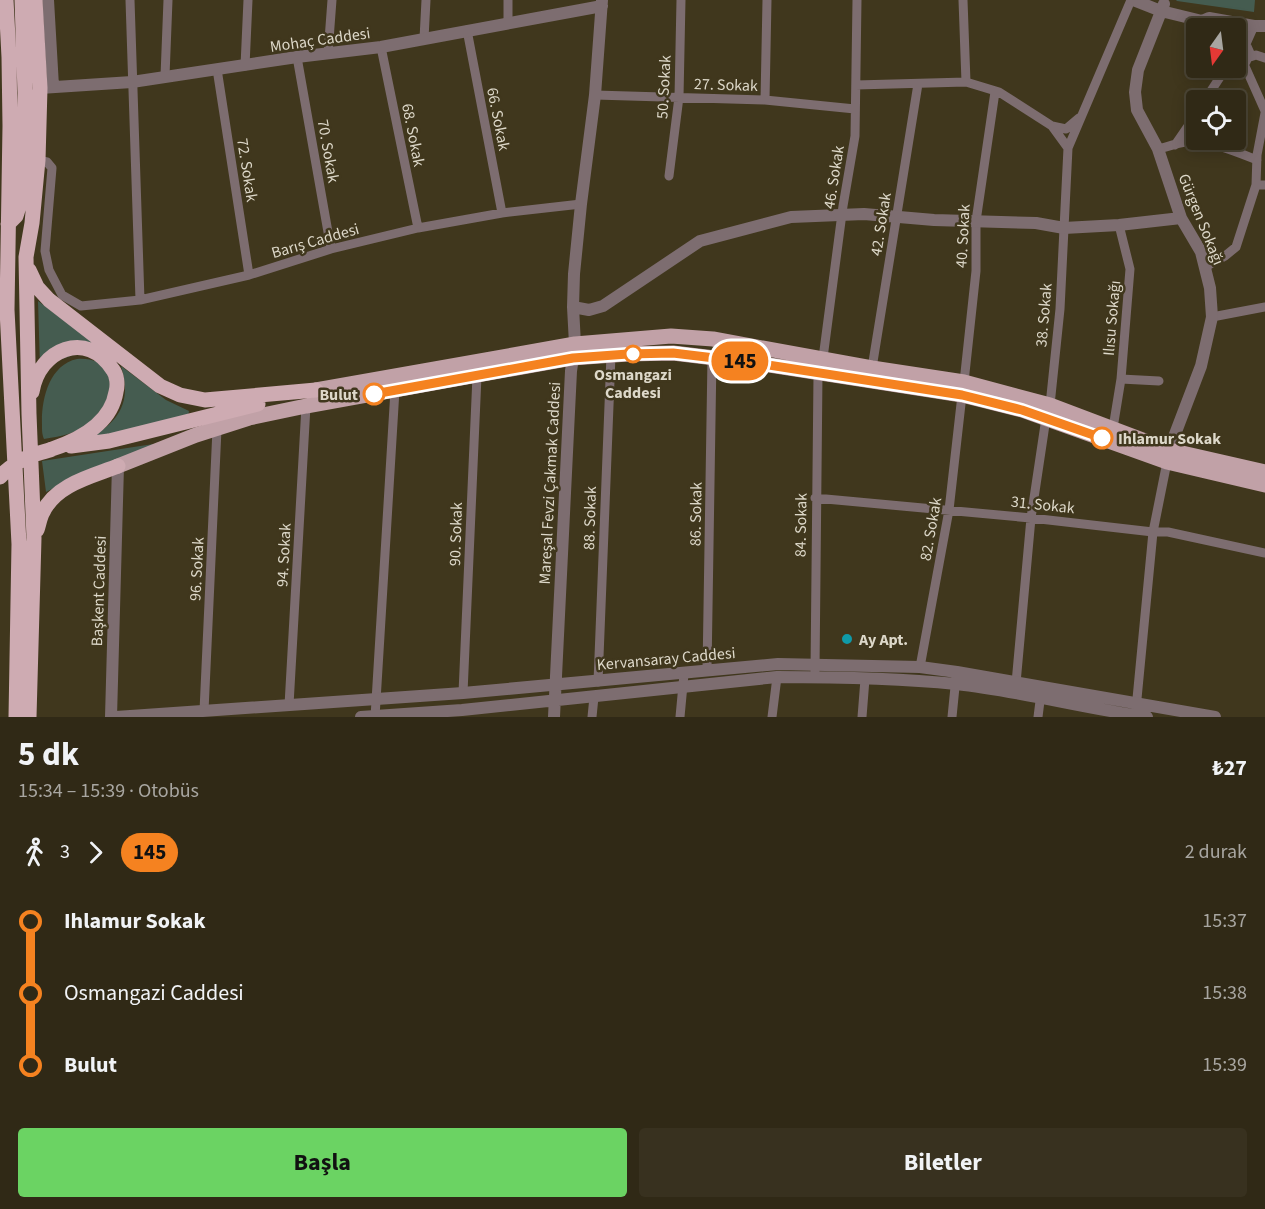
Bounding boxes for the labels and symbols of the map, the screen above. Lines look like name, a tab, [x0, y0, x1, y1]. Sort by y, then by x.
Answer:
north arrow	[1186, 18, 1246, 78]
street label: Mohaç Caddesi	[269, 22, 372, 58]
street label: 50. Sokak	[651, 54, 677, 120]
street label: 27. Sokak	[694, 73, 758, 97]
street label: 66. Sokak	[481, 86, 515, 153]
street label: 68. Sokak	[396, 102, 430, 169]
street label: 70. Sokak	[312, 118, 344, 185]
street label: 72. Sokak	[231, 137, 263, 204]
street label: 46. Sokak	[818, 144, 850, 211]
street label: Gürgen Sokağı	[1173, 170, 1229, 268]
street label: 42. Sokak	[865, 191, 897, 258]
street label: 40. Sokak	[950, 203, 976, 269]
street label: Barış Caddesi	[269, 218, 362, 264]
street label: Ilısu Sokağı	[1098, 279, 1126, 357]
street label: 38. Sokak	[1030, 282, 1058, 348]
line badge: 145	[706, 342, 774, 380]
marker: Osmangazi Caddesi	[624, 345, 642, 363]
place label: Osmangazi Caddesi	[594, 364, 672, 404]
street label: Mareşal Fevzi Çakmak Caddesi	[534, 381, 566, 585]
marker: Bulut	[363, 383, 385, 405]
place label: Bulut	[319, 384, 358, 406]
marker: Ihlamur Sokak	[1091, 427, 1113, 449]
place label: Ihlamur Sokak	[1118, 428, 1221, 450]
street label: 86. Sokak	[684, 482, 708, 546]
street label: 88. Sokak	[578, 486, 602, 550]
street label: 31. Sokak	[1010, 491, 1076, 519]
street label: 84. Sokak	[789, 493, 813, 557]
street label: 82. Sokak	[915, 496, 947, 563]
street label: 90. Sokak	[444, 502, 468, 566]
street label: 94. Sokak	[271, 522, 297, 588]
street label: Başkent Caddesi	[86, 535, 112, 647]
street label: 96. Sokak	[184, 536, 210, 602]
place label: Ay Apt.	[858, 629, 908, 651]
marker: Ay Apt.	[840, 632, 854, 646]
street label: Kervansaray Caddesi	[596, 642, 736, 676]

